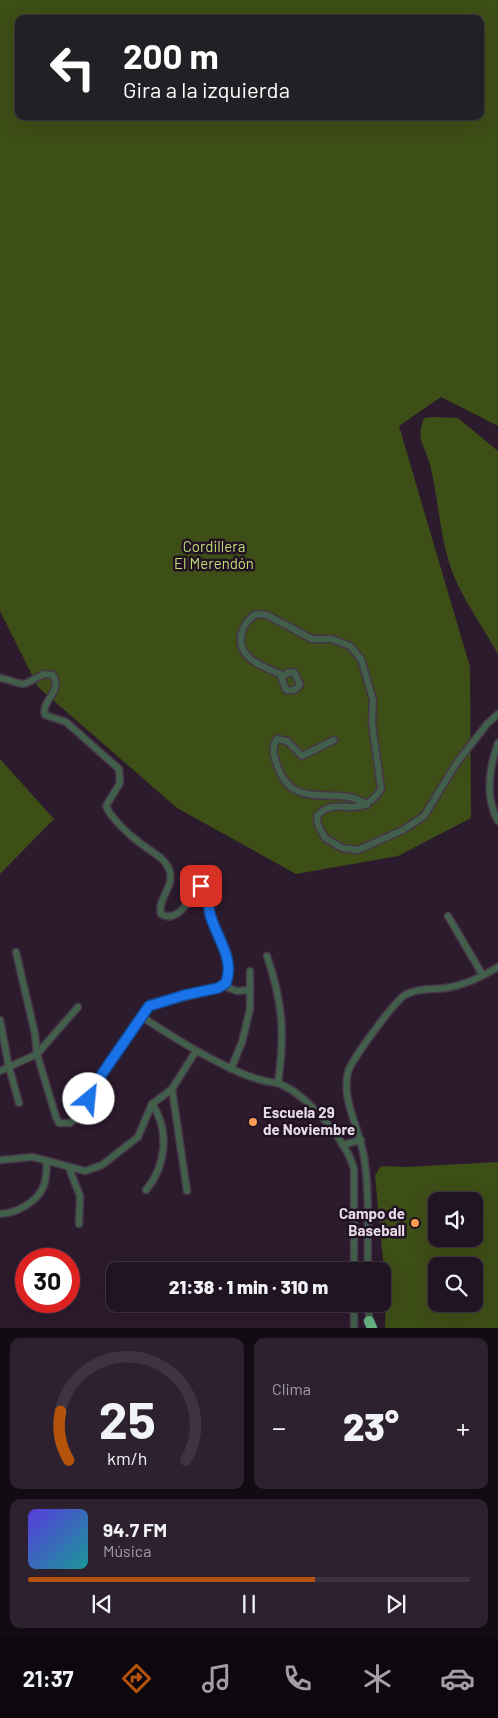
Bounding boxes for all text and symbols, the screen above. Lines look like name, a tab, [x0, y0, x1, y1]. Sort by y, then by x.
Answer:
text: 200 m	[123, 34, 219, 76]
icon: left	[40, 35, 105, 100]
text: Gira a la izquierda	[123, 76, 290, 102]
park label: Cordillera El Merendón	[174, 537, 254, 572]
pin	[180, 865, 222, 907]
icon: arrive	[187, 872, 215, 900]
position arrow	[62, 1072, 114, 1124]
place label: Escuela 29 de Noviembre	[263, 1103, 355, 1138]
marker: Escuela 29 de Noviembre	[247, 1116, 259, 1128]
map controls	[428, 1192, 483, 1312]
button: sound	[428, 1192, 483, 1247]
place label: Campo de Baseball	[339, 1204, 405, 1239]
marker: Campo de Baseball	[409, 1217, 421, 1229]
speed limit sign: 30	[15, 1248, 80, 1313]
button: search	[428, 1257, 483, 1312]
text: 21:38 · 1 min · 310 m	[169, 1275, 328, 1298]
text: Clima	[272, 1379, 311, 1398]
text: 25	[98, 1387, 156, 1449]
text: 23°	[343, 1403, 399, 1449]
text: −	[272, 1410, 286, 1444]
text: +	[456, 1410, 470, 1444]
text: km/h	[107, 1447, 147, 1469]
text: 94.7 FM	[103, 1518, 167, 1541]
text: Música	[103, 1541, 151, 1560]
icon: previous	[88, 1590, 116, 1618]
icon: pause	[235, 1590, 263, 1618]
icon: next	[382, 1590, 410, 1618]
icon: directions	[119, 1661, 154, 1696]
icon: music	[199, 1661, 234, 1696]
icon: phone	[280, 1661, 315, 1696]
icon: climate	[360, 1661, 395, 1696]
icon: car	[440, 1661, 475, 1696]
text: 21:37	[23, 1665, 73, 1691]

